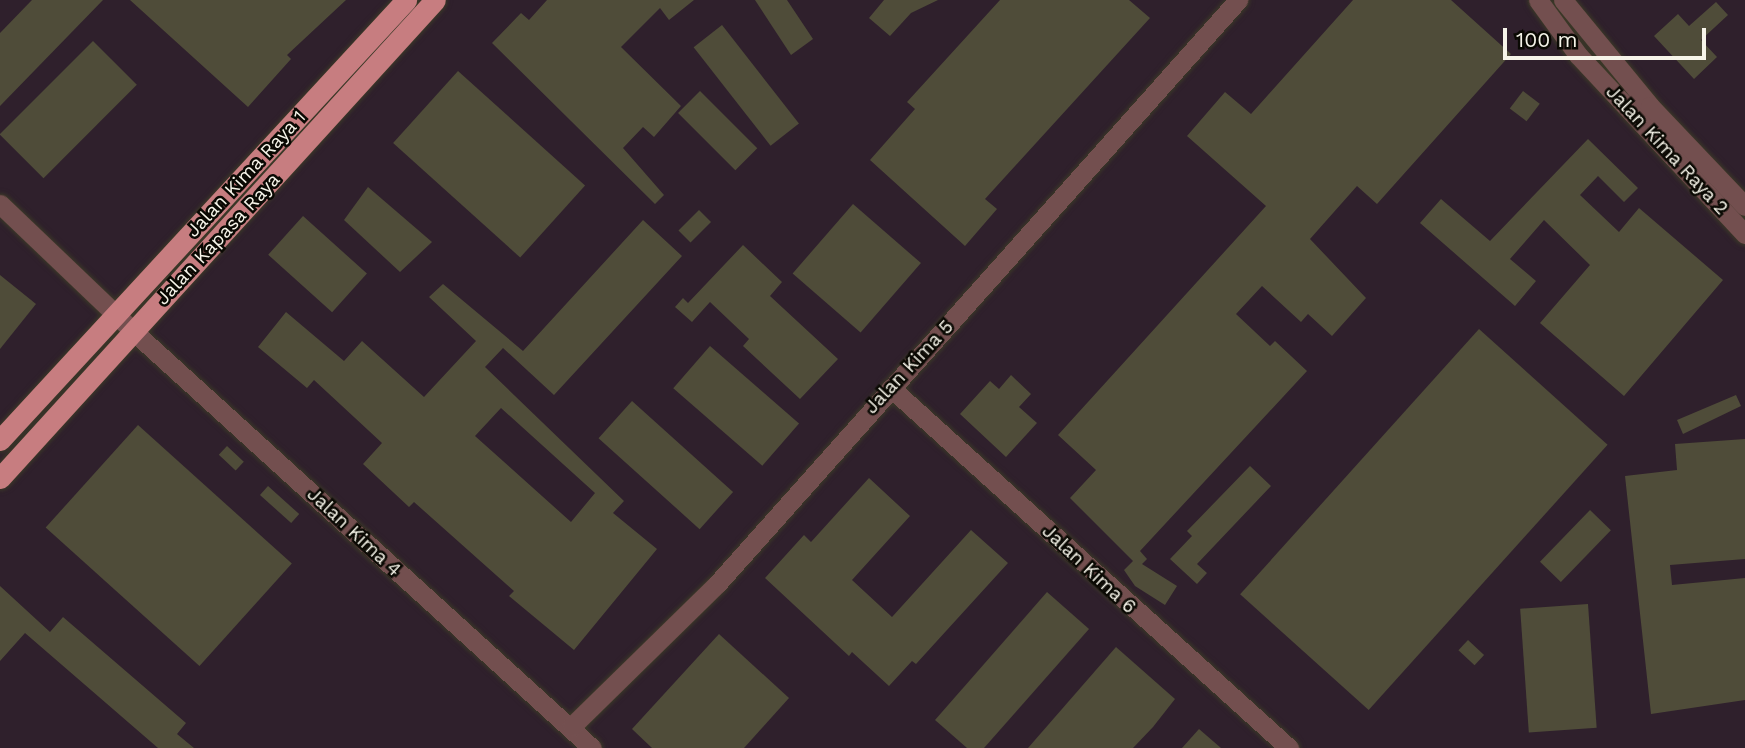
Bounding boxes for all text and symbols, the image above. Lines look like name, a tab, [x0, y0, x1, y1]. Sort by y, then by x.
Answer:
scale bar	[1507, 14, 1710, 58]
text: 100 m	[1516, 27, 1578, 52]
street label: Jalan Kima Raya 2	[1601, 80, 1733, 220]
street label: Jalan Kima Raya 1	[181, 106, 311, 242]
street label: Jalan Kapasa Raya	[151, 168, 285, 310]
street label: Jalan Kima 5	[860, 315, 958, 419]
street label: Jalan Kima 4	[302, 483, 406, 581]
street label: Jalan Kima 6	[1037, 520, 1141, 618]

